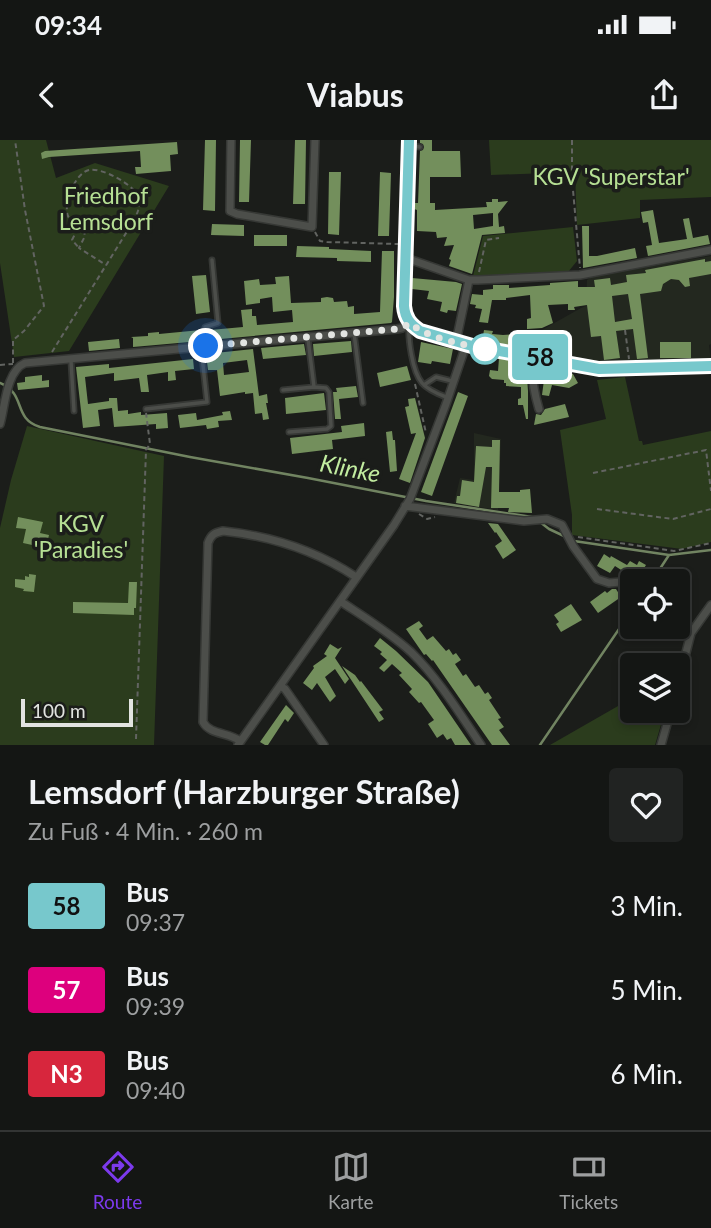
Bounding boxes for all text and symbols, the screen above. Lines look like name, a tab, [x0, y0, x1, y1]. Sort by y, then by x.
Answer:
text: 09:34	[35, 9, 102, 41]
text: Viabus	[307, 75, 404, 114]
icon: back	[28, 76, 66, 114]
icon: share	[645, 76, 683, 114]
park label: KGV 'Superstar'	[532, 162, 690, 190]
park label: Friedhof Lemsdorf	[59, 181, 153, 235]
your location	[188, 328, 223, 363]
unlabelled marker	[470, 334, 500, 364]
line badge: 58	[508, 334, 572, 380]
text: 58	[526, 342, 554, 371]
water label: Klinke	[318, 448, 383, 488]
park label: KGV 'Paradies'	[34, 509, 128, 563]
map controls	[620, 569, 690, 723]
button: locate	[620, 569, 690, 639]
button: layers	[620, 653, 690, 723]
scale bar	[21, 696, 133, 728]
text: 100 m	[32, 699, 86, 722]
button: heart	[609, 768, 683, 842]
text: Lemsdorf (Harzburger Straße)	[28, 771, 460, 811]
text: Zu Fuß · 4 Min. · 260 m	[28, 817, 263, 845]
text: Bus	[126, 876, 169, 908]
text: 3 Min.	[610, 890, 683, 922]
text: 58	[53, 891, 80, 920]
text: 09:37	[126, 908, 185, 936]
text: Bus	[126, 960, 169, 992]
text: 5 Min.	[610, 974, 683, 1006]
text: 57	[53, 975, 80, 1004]
text: 09:39	[126, 992, 185, 1020]
text: Bus	[126, 1044, 169, 1076]
text: 6 Min.	[610, 1058, 683, 1090]
text: N3	[50, 1059, 83, 1088]
text: 09:40	[126, 1076, 185, 1104]
tab: Route	[93, 1148, 142, 1213]
tab: Karte	[328, 1148, 374, 1213]
tab: Tickets	[559, 1148, 618, 1213]

